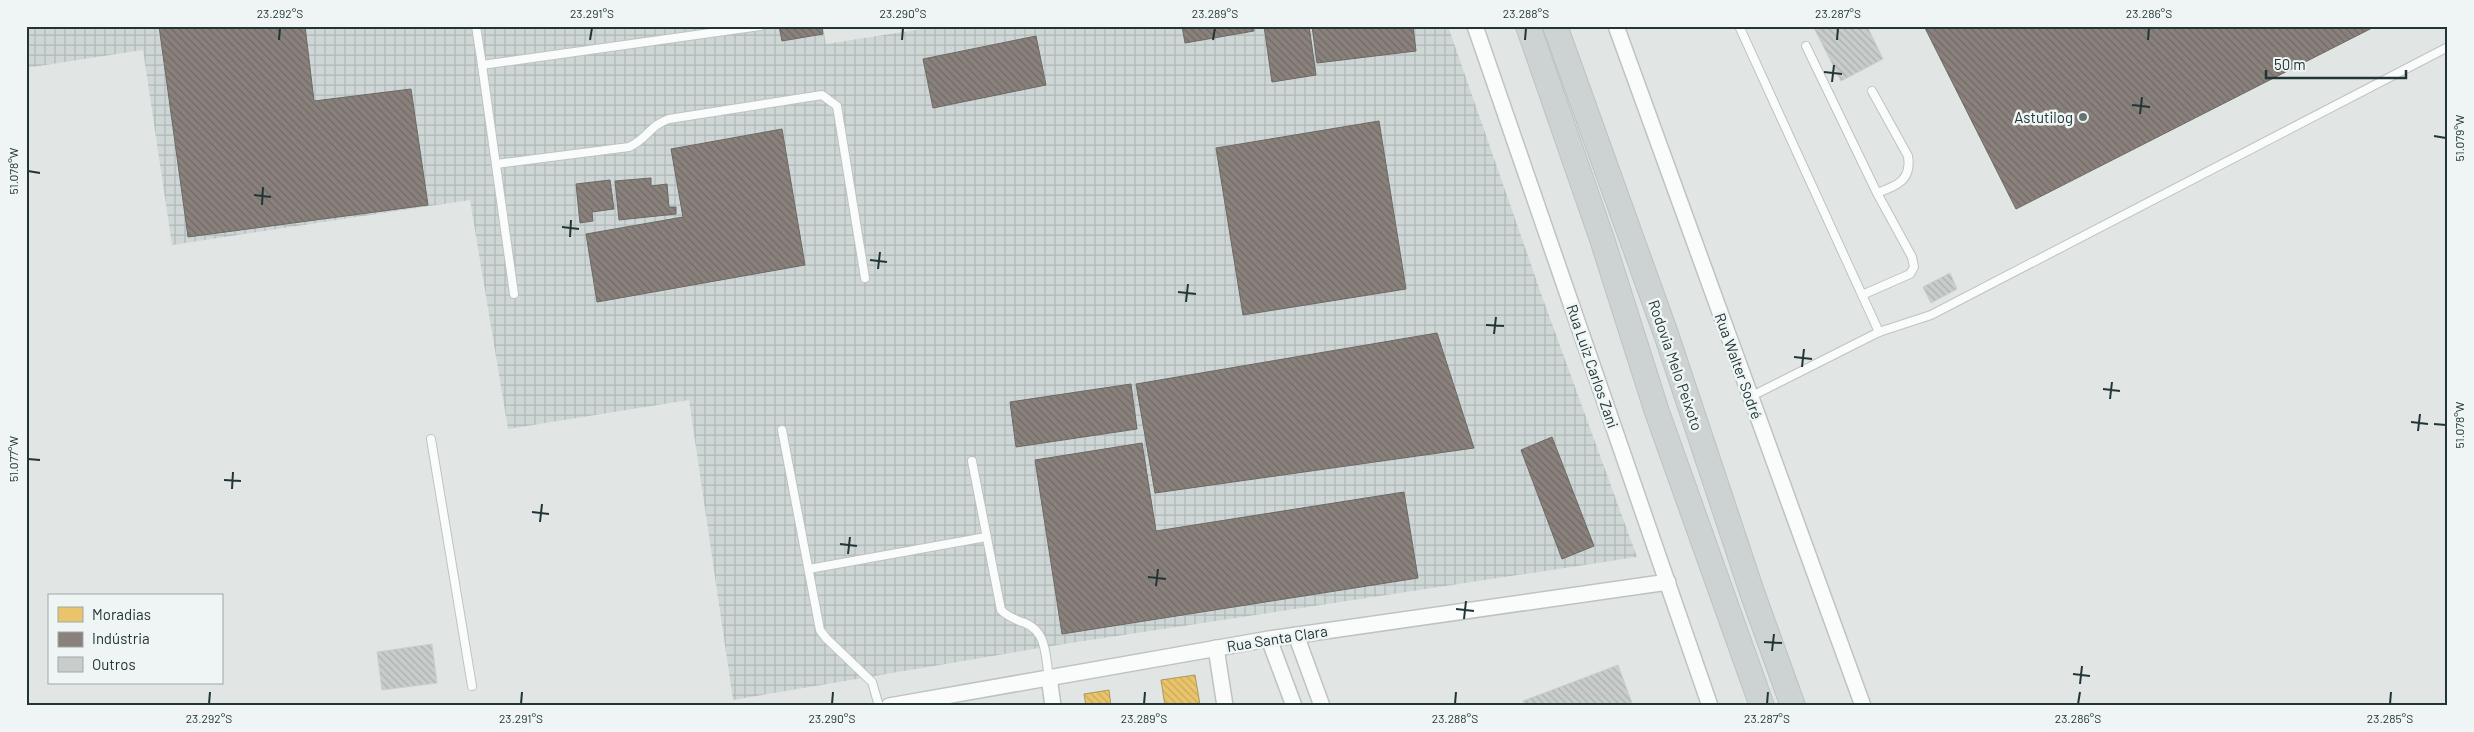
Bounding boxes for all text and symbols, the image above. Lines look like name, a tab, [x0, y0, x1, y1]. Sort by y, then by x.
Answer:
text: 23.292°S	[257, 6, 303, 20]
text: 23.291°S	[570, 6, 614, 20]
text: 23.290°S	[880, 6, 926, 20]
text: 23.289°S	[1192, 6, 1238, 20]
text: 23.288°S	[1503, 6, 1549, 20]
text: 23.287°S	[1815, 6, 1861, 20]
text: 23.286°S	[2126, 6, 2172, 20]
scale bar	[2266, 48, 2406, 80]
text: 50 m	[2274, 55, 2306, 73]
place label: Astutilog	[2014, 108, 2073, 126]
marker: Astutilog	[2077, 111, 2089, 123]
text: 51.079°W	[2452, 114, 2466, 161]
text: 51.078°W	[6, 147, 20, 194]
street label: Rodovia Melo Peixoto	[1645, 297, 1707, 433]
street label: Rua Luiz Carlos Zani	[1563, 302, 1623, 430]
street label: Rua Walter Sodré	[1711, 310, 1767, 422]
text: 51.078°W	[2452, 401, 2466, 448]
text: 51.077°W	[6, 435, 20, 482]
legend	[48, 594, 222, 684]
text: Moradias	[92, 605, 151, 623]
street label: Rua Santa Clara	[1225, 621, 1329, 655]
text: Indústria	[92, 629, 150, 647]
text: Outros	[92, 655, 136, 673]
text: 23.292°S	[186, 711, 232, 725]
text: 23.291°S	[499, 711, 543, 725]
text: 23.290°S	[809, 711, 855, 725]
text: 23.289°S	[1121, 711, 1167, 725]
text: 23.288°S	[1432, 711, 1478, 725]
text: 23.287°S	[1744, 711, 1790, 725]
text: 23.286°S	[2055, 711, 2101, 725]
text: 23.285°S	[2367, 711, 2413, 725]

